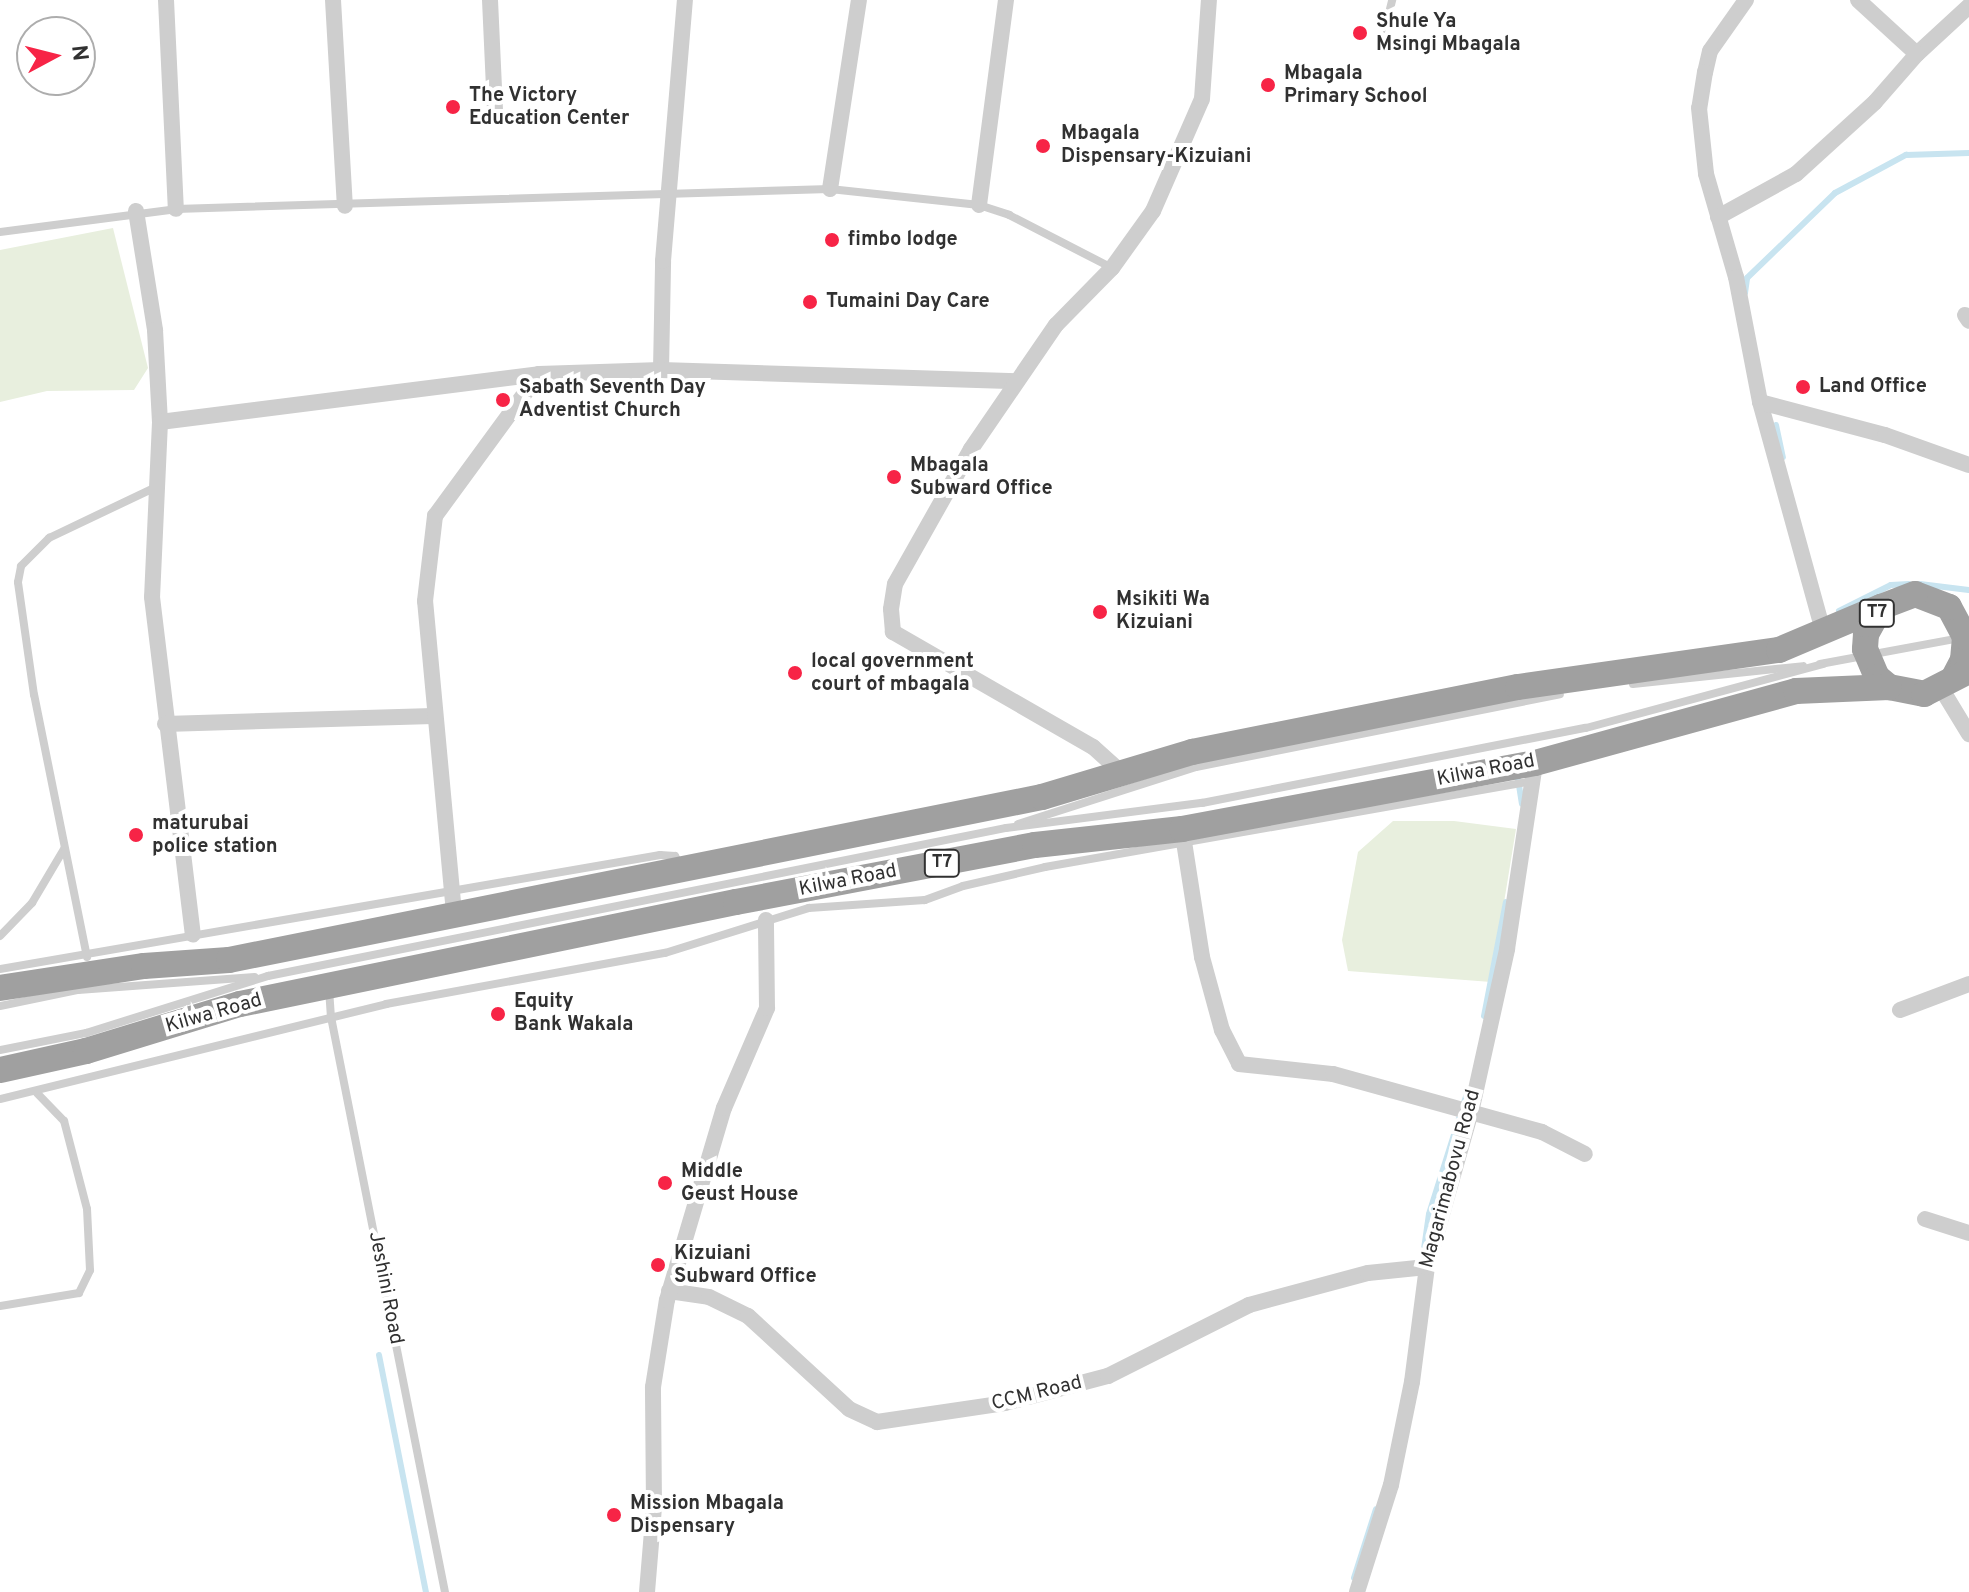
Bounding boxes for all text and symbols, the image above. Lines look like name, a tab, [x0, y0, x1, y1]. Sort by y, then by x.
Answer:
place label: Shule Ya Msingi Mbagala	[1376, 10, 1521, 57]
north arrow	[16, 16, 96, 96]
marker: Shule Ya Msingi Mbagala	[1351, 24, 1369, 42]
text: N	[64, 44, 93, 63]
place label: Mbagala Primary School	[1284, 62, 1428, 109]
marker: Mbagala Primary School	[1259, 76, 1277, 94]
place label: The Victory Education Center	[469, 84, 629, 131]
marker: The Victory Education Center	[444, 98, 462, 116]
place label: Mbagala Dispensary-Kizuiani	[1061, 122, 1251, 169]
marker: Mbagala Dispensary-Kizuiani	[1032, 135, 1054, 157]
place label: fimbo lodge	[848, 228, 958, 252]
marker: fimbo lodge	[823, 231, 841, 249]
place label: Tumaini Day Care	[826, 290, 990, 314]
marker: Tumaini Day Care	[801, 293, 819, 311]
place label: Land Office	[1819, 375, 1927, 399]
place label: Sabath Seventh Day Adventist Church	[519, 376, 706, 423]
marker: Land Office	[1794, 378, 1812, 396]
marker: Sabath Seventh Day Adventist Church	[494, 391, 512, 409]
place label: Mbagala Subward Office	[910, 454, 1053, 501]
marker: Mbagala Subward Office	[885, 468, 903, 486]
place label: Msikiti Wa Kizuiani	[1116, 588, 1210, 635]
road number: T7	[1857, 599, 1897, 627]
marker: Msikiti Wa Kizuiani	[1091, 603, 1109, 621]
place label: local government court of mbagala	[811, 650, 974, 697]
marker: local government court of mbagala	[786, 664, 804, 682]
street label: Kilwa Road	[1435, 750, 1537, 792]
place label: maturubai police station	[152, 812, 278, 859]
marker: maturubai police station	[127, 826, 145, 844]
road number: T7	[922, 849, 962, 877]
street label: Kilwa Road	[797, 860, 899, 902]
street label: Kilwa Road	[163, 989, 265, 1039]
place label: Equity Bank Wakala	[514, 990, 633, 1037]
marker: Equity Bank Wakala	[489, 1005, 507, 1023]
street label: Magarimabovu Road	[1416, 1087, 1486, 1271]
place label: Middle Geust House	[681, 1160, 798, 1207]
marker: Middle Geust House	[656, 1174, 674, 1192]
street label: Jeshini Road	[362, 1229, 408, 1347]
place label: Kizuiani Subward Office	[674, 1242, 817, 1289]
marker: Kizuiani Subward Office	[649, 1256, 667, 1274]
street label: CCM Road	[989, 1371, 1085, 1417]
place label: Mission Mbagala Dispensary	[630, 1492, 784, 1539]
marker: Mission Mbagala Dispensary	[605, 1506, 623, 1524]

